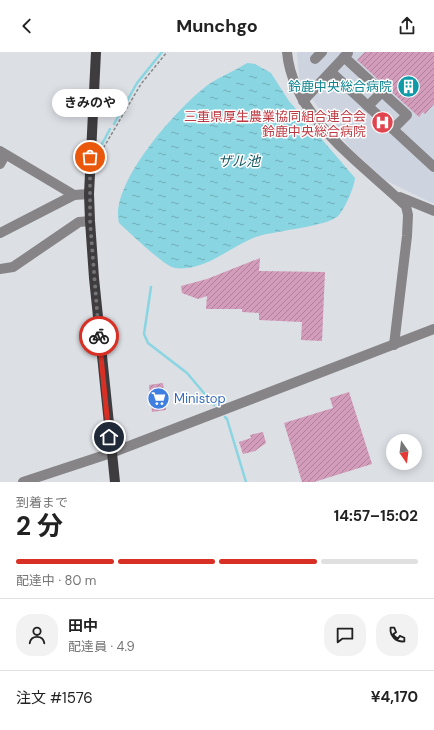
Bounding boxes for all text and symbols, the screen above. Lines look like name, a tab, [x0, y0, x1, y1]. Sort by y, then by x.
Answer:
text: Munchgo	[176, 14, 258, 38]
icon: back	[16, 15, 38, 37]
icon: share	[396, 15, 418, 37]
building icon: 鈴鹿中央総合病院	[395, 73, 421, 99]
place label: 鈴鹿中央総合病院	[288, 78, 392, 95]
callout: きみのや	[52, 89, 128, 117]
text: きみのや	[64, 94, 116, 111]
place label: 三重県厚生農業協同組合連合会 鈴鹿中央総合病院	[184, 108, 366, 140]
hospital icon: 三重県厚生農業協同組合連合会 鈴鹿中央総合病院	[369, 110, 395, 136]
pin	[73, 140, 107, 174]
icon: bag	[79, 146, 101, 168]
water label: ザル池	[218, 152, 262, 170]
courier	[79, 316, 119, 356]
icon: bike	[88, 325, 110, 347]
supermarket icon: Ministop	[145, 385, 171, 411]
place label: Ministop	[174, 390, 226, 407]
pin	[92, 420, 126, 454]
icon: home	[98, 426, 120, 448]
north arrow	[386, 434, 422, 470]
map controls	[386, 434, 422, 470]
text: 到着まで	[16, 494, 68, 511]
text: 14:57–15:02	[334, 506, 418, 526]
text: 2 分	[16, 509, 63, 543]
text: 配達中 · 80 m	[16, 572, 96, 589]
button: person	[16, 614, 58, 656]
button: chat	[324, 614, 366, 656]
button: phone	[376, 614, 418, 656]
text: 田中	[68, 616, 98, 636]
text: 配達員 · 4.9	[68, 638, 135, 655]
text: ¥4,170	[371, 687, 418, 707]
text: 注文 #1576	[16, 688, 93, 708]

